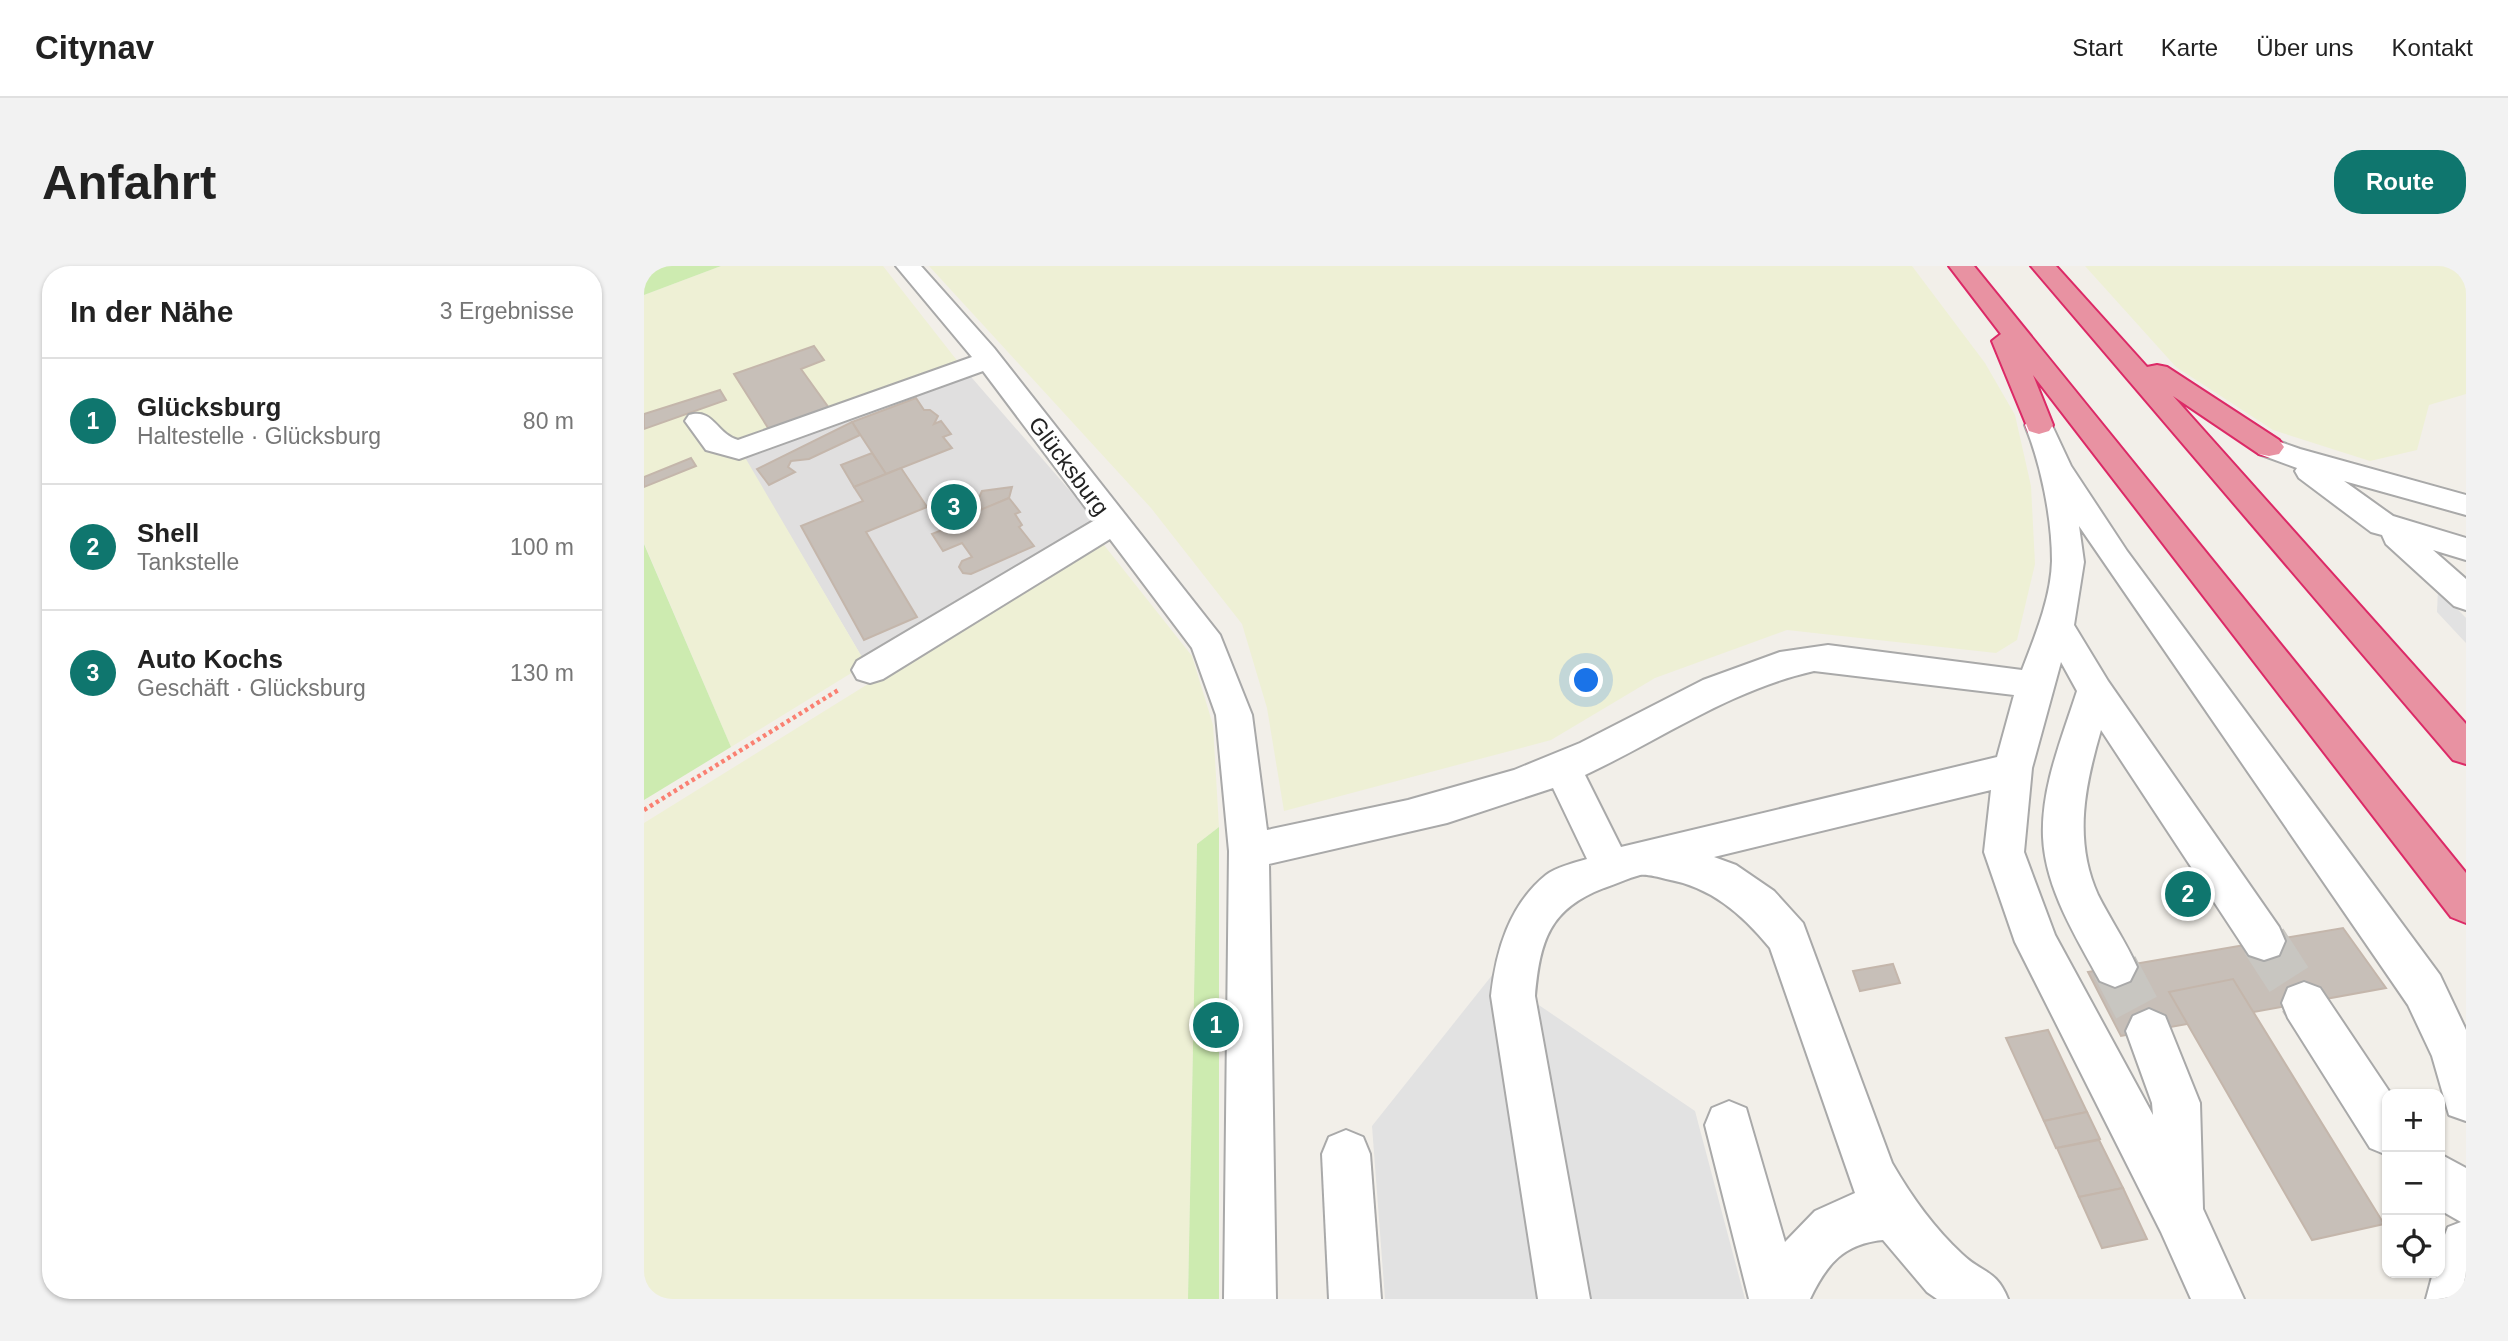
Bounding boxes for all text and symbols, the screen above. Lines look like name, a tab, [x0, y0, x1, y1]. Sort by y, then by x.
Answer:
text: Citynav	[35, 29, 154, 66]
text: Start	[2072, 34, 2123, 61]
text: Karte	[2161, 34, 2218, 61]
text: Über uns	[2256, 34, 2354, 61]
text: Kontakt	[2392, 34, 2473, 61]
button: Route	[2334, 150, 2466, 214]
text: Anfahrt	[42, 155, 216, 209]
text: In der Nähe	[70, 295, 233, 328]
text: 3 Ergebnisse	[440, 298, 574, 324]
text: Glücksburg	[137, 392, 281, 422]
text: 1	[87, 408, 99, 434]
text: 80 m	[523, 408, 574, 434]
street label: Glücksburg	[1024, 412, 1114, 520]
text: Haltestelle · Glücksburg	[137, 423, 381, 449]
pin: 3	[931, 481, 977, 533]
text: Shell	[137, 518, 199, 548]
text: 2	[87, 534, 99, 560]
text: 100 m	[510, 534, 574, 560]
text: Tankstelle	[137, 549, 239, 575]
text: Auto Kochs	[137, 644, 283, 674]
text: 3	[87, 660, 99, 686]
text: 130 m	[510, 660, 574, 686]
your location	[1569, 663, 1603, 697]
text: Geschäft · Glücksburg	[137, 675, 366, 701]
pin: 2	[2165, 868, 2211, 920]
pin: 1	[1193, 999, 1239, 1051]
map controls	[2382, 1089, 2445, 1278]
button: +	[2382, 1089, 2445, 1152]
button: −	[2382, 1152, 2445, 1215]
button: locate	[2382, 1215, 2445, 1278]

